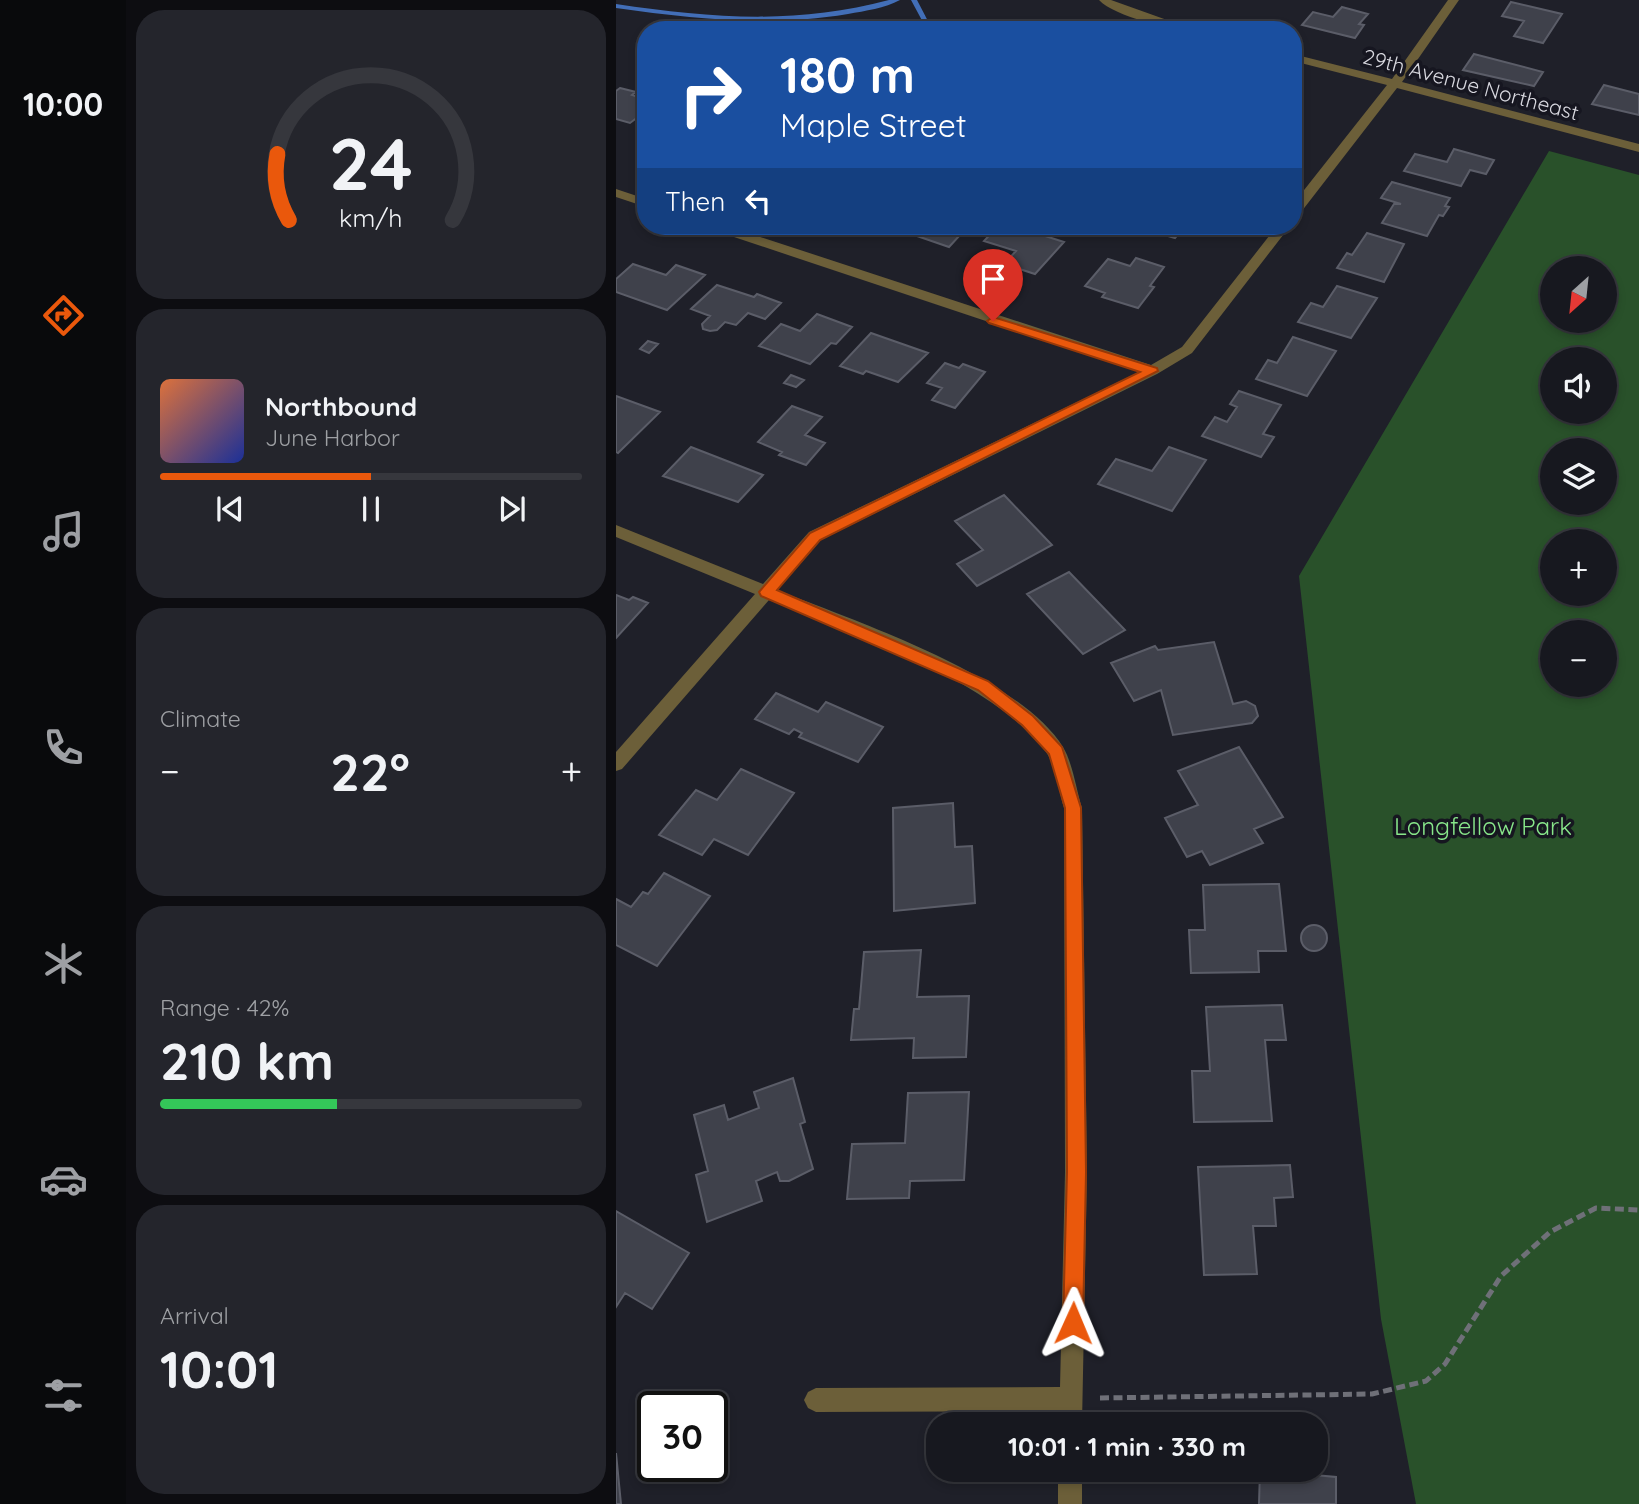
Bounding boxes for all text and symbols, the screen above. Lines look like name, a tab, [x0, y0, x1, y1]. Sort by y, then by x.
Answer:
street label: 29th Avenue Northeast	[1360, 43, 1582, 125]
text: 180 m	[780, 44, 915, 105]
icon: right	[665, 49, 756, 140]
text: 10:00	[23, 84, 103, 124]
text: Maple Street	[780, 105, 967, 145]
text: 24	[329, 118, 413, 209]
icon: left	[739, 182, 777, 220]
text: Then	[665, 185, 725, 218]
text: km/h	[339, 202, 403, 233]
pin	[963, 249, 1023, 321]
north arrow	[1540, 256, 1617, 332]
map controls	[1540, 256, 1617, 697]
icon: arrive	[974, 260, 1012, 298]
icon: directions	[39, 291, 88, 340]
button: sound	[1540, 347, 1617, 424]
text: Northbound	[265, 390, 417, 423]
text: June Harbor	[265, 423, 400, 452]
button: layers	[1540, 438, 1617, 515]
icon: previous	[211, 490, 249, 528]
icon: pause	[352, 490, 390, 528]
icon: next	[493, 490, 531, 528]
icon: music	[39, 507, 88, 556]
button: +	[1540, 529, 1617, 606]
button: −	[1540, 620, 1617, 697]
text: Climate	[160, 704, 241, 733]
icon: phone	[39, 723, 88, 772]
text: 22°	[330, 739, 410, 804]
text: −	[160, 747, 180, 795]
text: +	[561, 747, 582, 795]
park label: Longfellow Park	[1394, 811, 1572, 841]
icon: climate	[39, 939, 88, 988]
text: Range · 42%	[160, 993, 289, 1022]
text: 210 km	[160, 1028, 334, 1093]
icon: car	[39, 1155, 88, 1204]
position arrow	[1036, 1286, 1110, 1360]
text: Arrival	[160, 1301, 229, 1330]
text: 10:01	[160, 1336, 279, 1401]
icon: filters	[39, 1371, 88, 1420]
speed limit sign: 30	[637, 1391, 728, 1482]
text: 10:01 · 1 min · 330 m	[1008, 1430, 1246, 1463]

